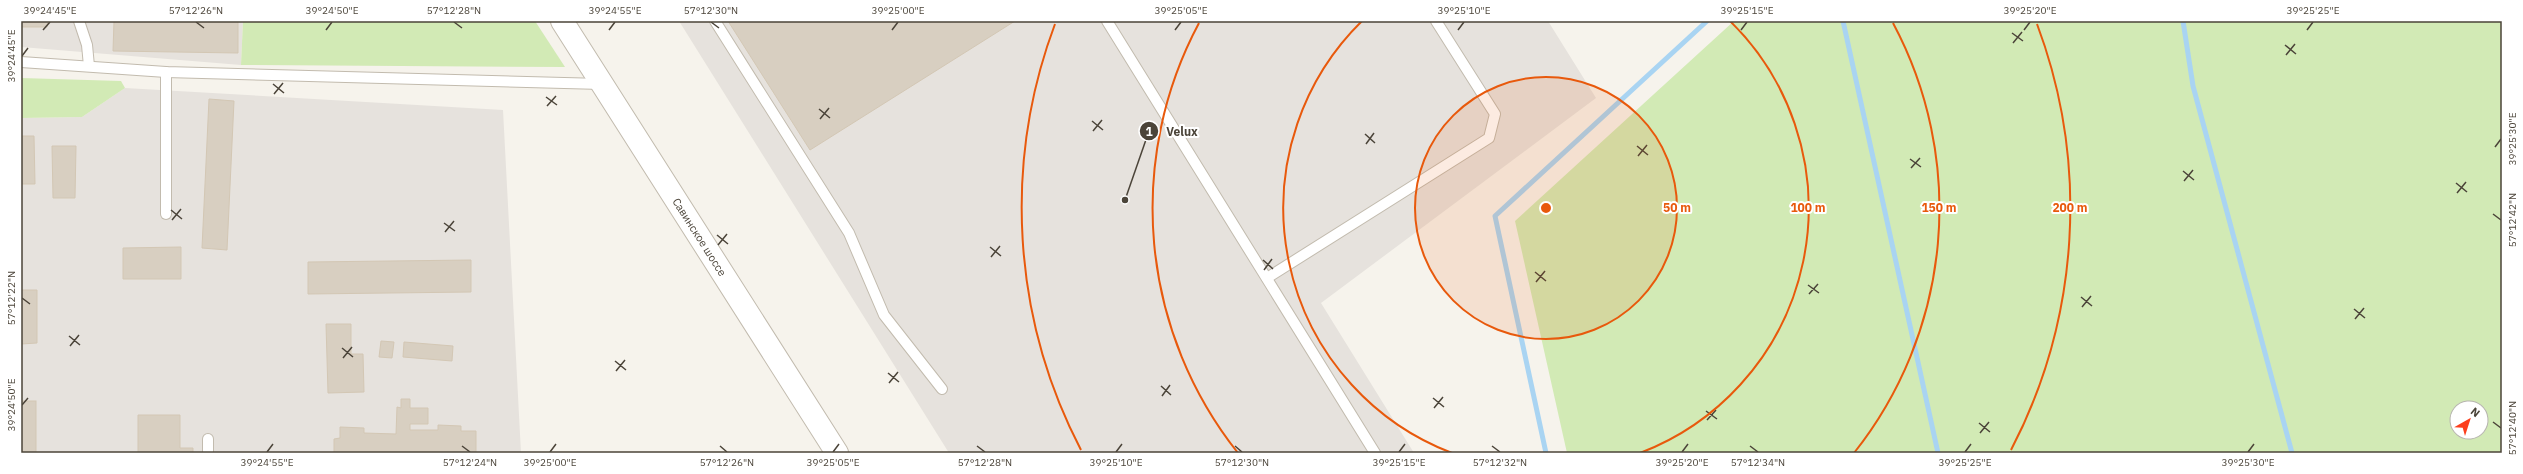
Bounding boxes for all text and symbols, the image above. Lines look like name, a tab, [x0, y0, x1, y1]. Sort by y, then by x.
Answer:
text: 39°24'45"E	[23, 4, 77, 17]
text: 57°12'26"N	[169, 4, 223, 17]
text: 39°24'50"E	[305, 4, 359, 17]
text: 57°12'28"N	[427, 4, 481, 17]
text: 39°24'55"E	[588, 4, 642, 17]
text: 57°12'30"N	[684, 4, 738, 17]
text: 39°25'00"E	[871, 4, 925, 17]
text: 39°25'05"E	[1154, 4, 1208, 17]
text: 39°25'10"E	[1437, 4, 1491, 17]
text: 39°25'15"E	[1720, 4, 1774, 17]
text: 39°25'20"E	[2003, 4, 2057, 17]
text: 39°25'25"E	[2286, 4, 2340, 17]
text: 39°24'45"E	[5, 29, 18, 83]
text: 39°25'30"E	[2506, 112, 2519, 166]
callout: Velux	[1139, 119, 1206, 143]
text: 1	[1145, 124, 1153, 139]
text: Velux	[1166, 124, 1198, 139]
text: 57°12'42"N	[2506, 193, 2519, 247]
street label: Савинское шоссе	[669, 195, 730, 279]
text: 50 m	[1663, 200, 1691, 215]
text: 100 m	[1790, 200, 1826, 215]
text: 150 m	[1921, 200, 1957, 215]
text: 200 m	[2052, 200, 2088, 215]
centre of rings	[1539, 201, 1553, 215]
text: 57°12'22"N	[5, 271, 18, 325]
text: 39°24'50"E	[5, 378, 18, 432]
north arrow	[2449, 400, 2489, 440]
text: 57°12'40"N	[2506, 401, 2519, 455]
text: N	[2468, 404, 2483, 420]
text: 39°24'55"E	[240, 456, 294, 469]
text: 57°12'24"N	[443, 456, 497, 469]
text: 39°25'00"E	[523, 456, 577, 469]
text: 57°12'26"N	[700, 456, 754, 469]
text: 39°25'05"E	[806, 456, 860, 469]
text: 57°12'28"N	[958, 456, 1012, 469]
text: 39°25'10"E	[1089, 456, 1143, 469]
text: 57°12'30"N	[1215, 456, 1269, 469]
text: 39°25'15"E	[1372, 456, 1426, 469]
text: 57°12'32"N	[1473, 456, 1527, 469]
text: 39°25'20"E	[1655, 456, 1709, 469]
text: 57°12'34"N	[1731, 456, 1785, 469]
text: 39°25'25"E	[1938, 456, 1992, 469]
text: 39°25'30"E	[2221, 456, 2275, 469]

